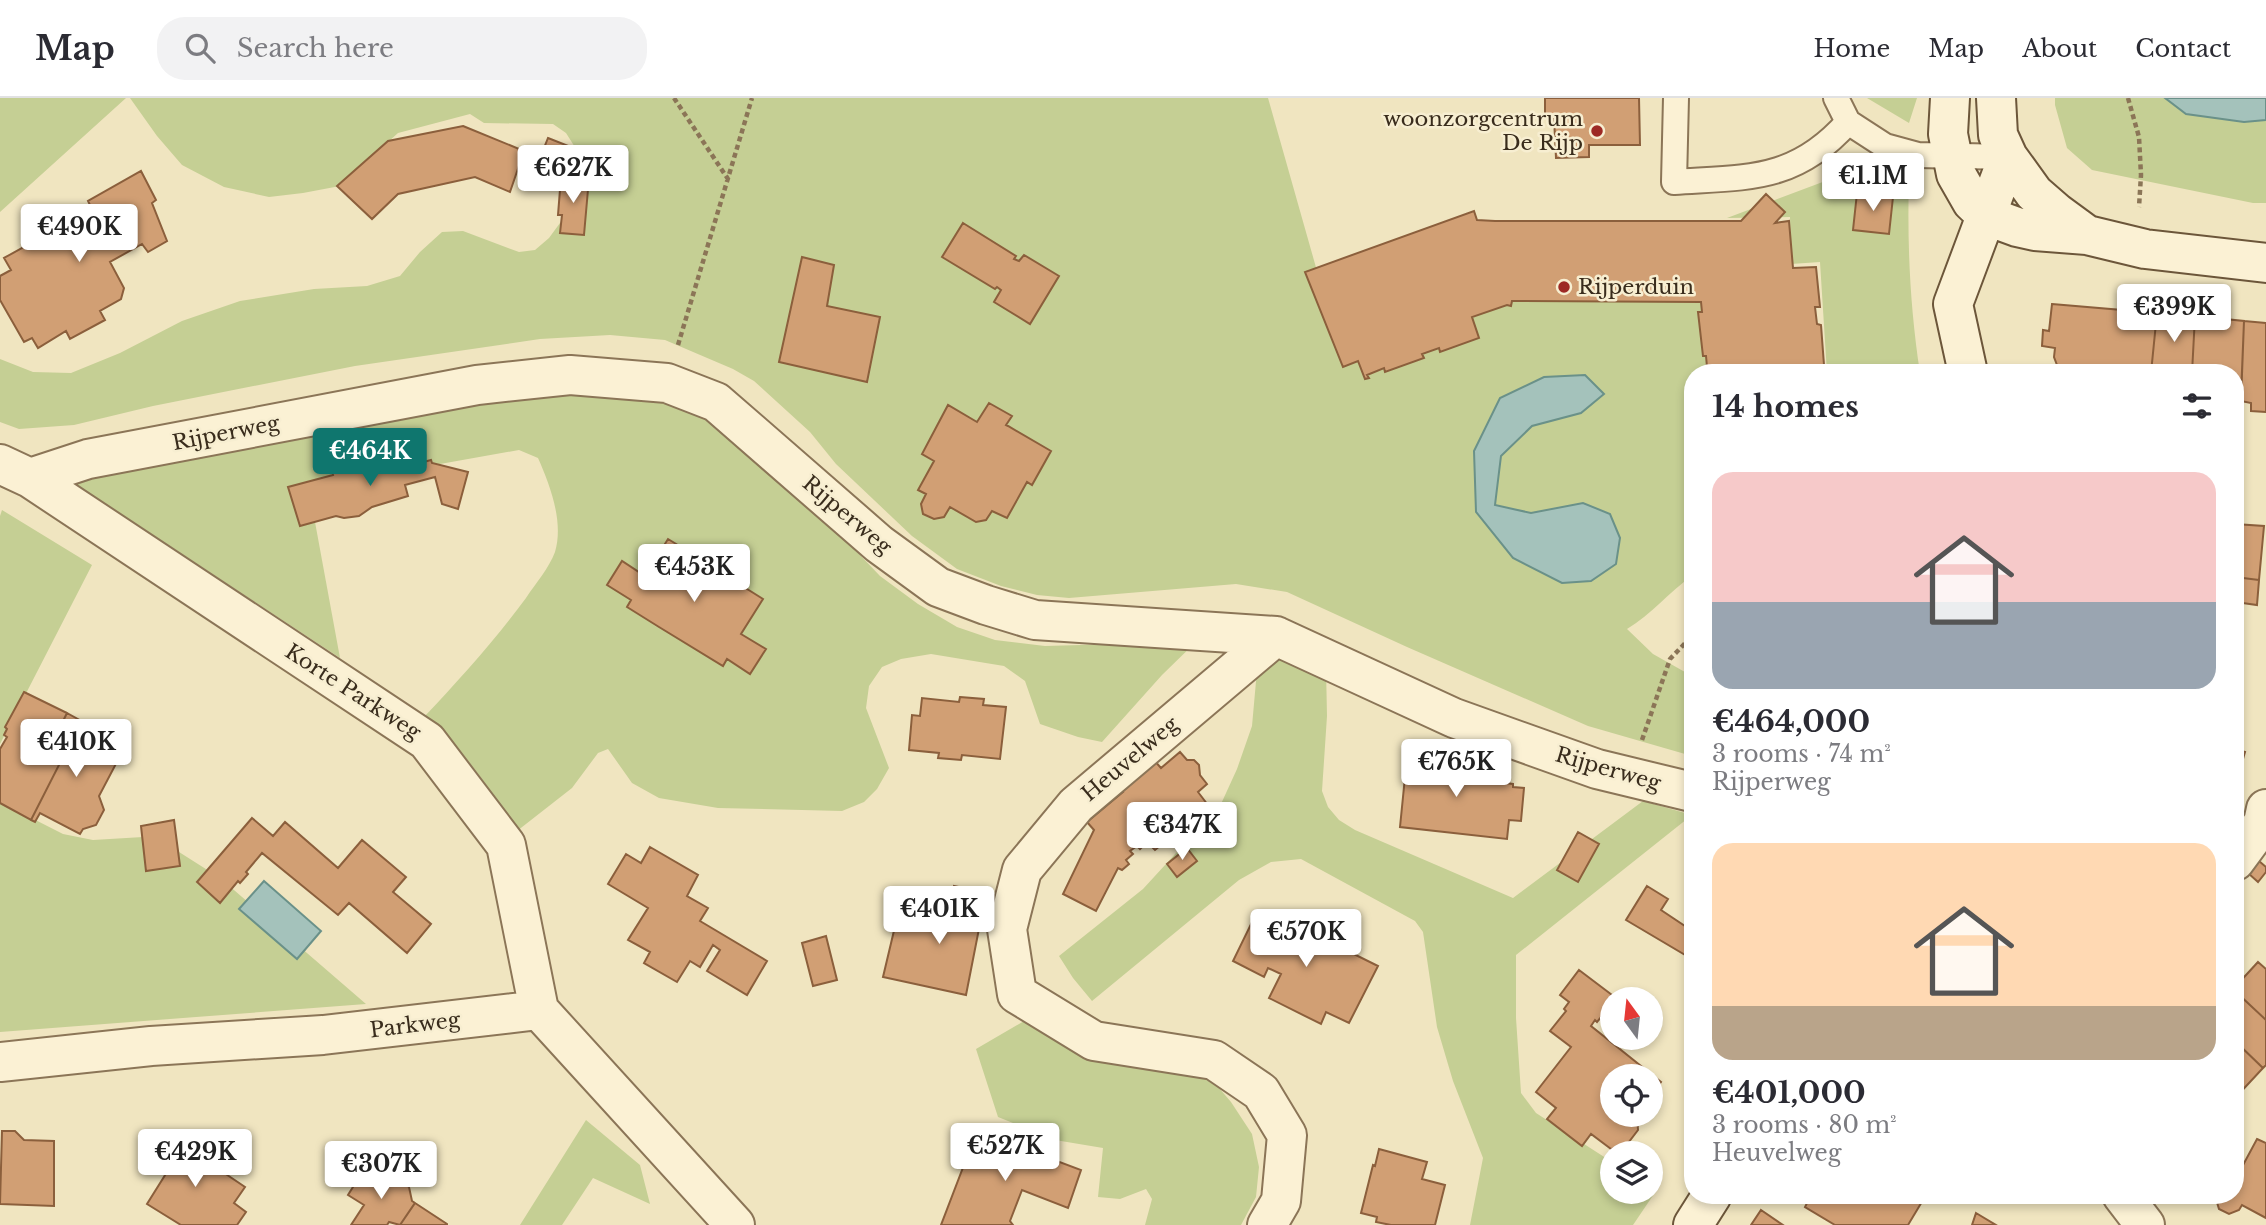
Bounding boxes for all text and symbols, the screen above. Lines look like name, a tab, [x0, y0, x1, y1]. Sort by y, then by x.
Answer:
search box	[157, 17, 647, 80]
text: Map	[35, 28, 115, 69]
icon: search	[181, 29, 219, 67]
text: Search here	[237, 32, 394, 64]
text: Home	[1814, 34, 1890, 63]
text: Map	[1928, 34, 1984, 63]
text: About	[2022, 34, 2097, 63]
text: Contact	[2135, 34, 2231, 63]
place label: woonzorgcentrum De Rijp	[1383, 106, 1583, 156]
marker: woonzorgcentrum De Rijp	[1589, 123, 1605, 139]
pin: €627K	[524, 146, 622, 205]
pin: €1.1M	[1824, 153, 1922, 213]
text: €627K	[534, 154, 612, 182]
text: €1.1M	[1838, 162, 1908, 190]
pin: €490K	[30, 204, 128, 264]
text: €490K	[37, 213, 121, 241]
place label: Rijperduin	[1578, 274, 1694, 300]
marker: Rijperduin	[1556, 279, 1572, 295]
pin: €399K	[2125, 285, 2223, 344]
text: €399K	[2133, 293, 2215, 321]
icon: filters	[2178, 387, 2216, 425]
text: 14 homes	[1712, 388, 1859, 425]
street label: Rijperweg	[170, 410, 282, 456]
pin: €464K	[321, 428, 419, 488]
text: €464K	[329, 437, 411, 465]
street label: Rijperweg	[797, 470, 897, 560]
icon: home	[1901, 517, 2027, 643]
pin: €453K	[645, 545, 743, 604]
text: €453K	[654, 553, 734, 581]
street label: Korte Parkweg	[280, 639, 426, 746]
text: €464,000	[1712, 703, 1870, 740]
street label: Heuvelweg	[1076, 711, 1184, 807]
pin: €410K	[27, 720, 125, 779]
text: €410K	[36, 728, 116, 756]
pin: €765K	[1407, 740, 1505, 799]
text: 3 rooms · 74 m²	[1712, 740, 1891, 768]
street label: Rijperweg	[1552, 742, 1664, 797]
text: €765K	[1417, 748, 1495, 776]
text: Rijperweg	[1712, 768, 1831, 796]
pin: €347K	[1133, 802, 1231, 862]
text: €347K	[1143, 811, 1221, 839]
pin: €401K	[890, 886, 988, 946]
icon: home	[1901, 888, 2027, 1014]
text: €401K	[899, 895, 979, 923]
pin: €570K	[1257, 910, 1355, 969]
text: €570K	[1266, 918, 1346, 946]
north arrow	[1600, 987, 1662, 1050]
map controls	[1600, 987, 1663, 1204]
street label: Parkweg	[368, 1007, 462, 1043]
button: locate	[1600, 1064, 1663, 1127]
text: €401,000	[1712, 1074, 1866, 1111]
text: 3 rooms · 80 m²	[1712, 1111, 1897, 1139]
pin: €527K	[956, 1124, 1054, 1183]
pin: €429K	[146, 1130, 244, 1189]
text: €527K	[966, 1132, 1044, 1160]
text: €429K	[154, 1138, 236, 1166]
text: Heuvelweg	[1712, 1139, 1842, 1167]
button: layers	[1600, 1141, 1663, 1204]
pin: €307K	[332, 1142, 430, 1201]
text: €307K	[341, 1150, 421, 1178]

